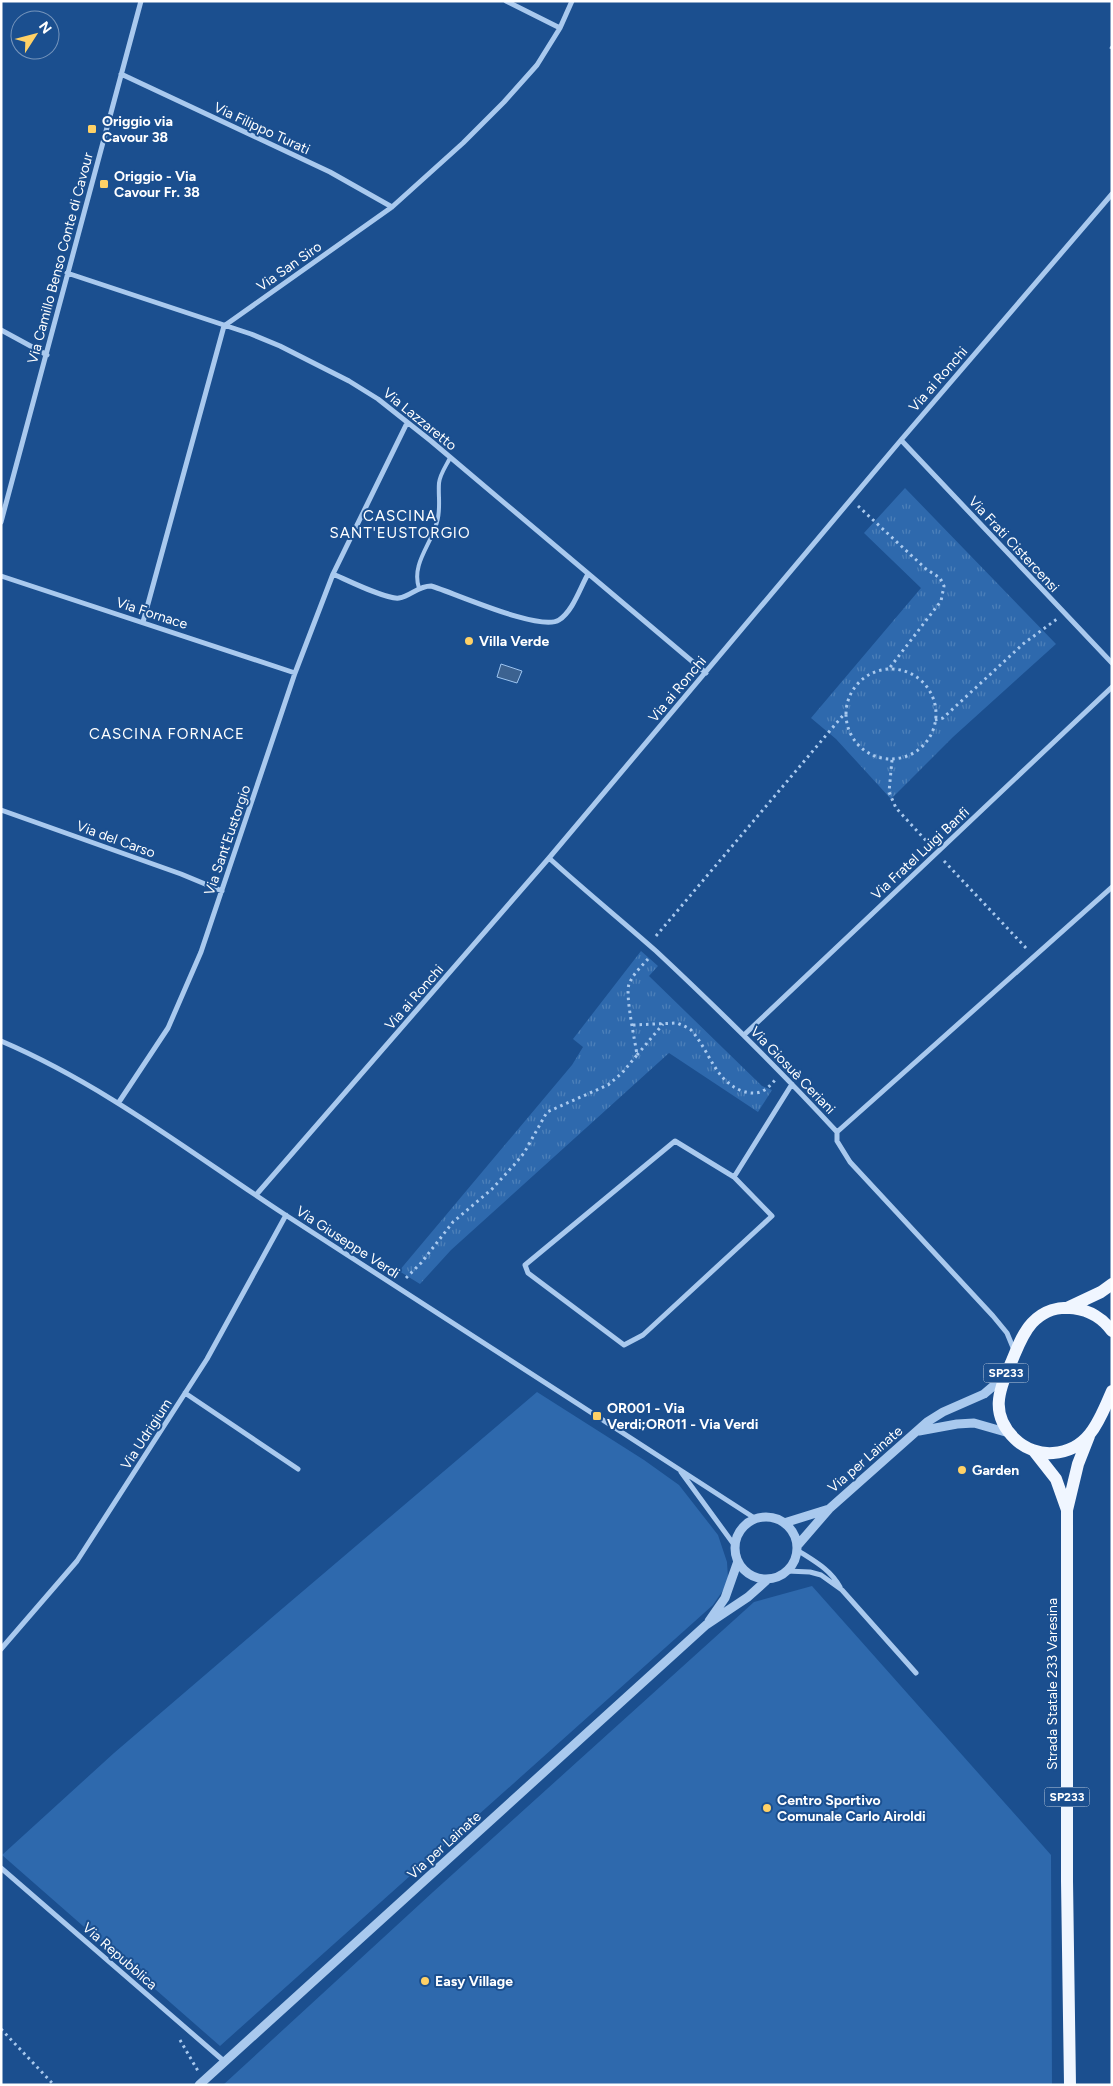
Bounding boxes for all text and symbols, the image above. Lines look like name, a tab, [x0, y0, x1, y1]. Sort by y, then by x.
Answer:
north arrow	[10, 10, 60, 60]
text: N	[35, 18, 55, 37]
street label: Via Filippo Turati	[211, 99, 313, 158]
place label: Origgio via Cavour 38	[102, 113, 173, 146]
marker: Origgio via Cavour 38	[86, 123, 98, 135]
street label: Via Camillo Benso Conte di Cavour	[24, 150, 97, 366]
place label: Origgio - Via Cavour Fr. 38	[114, 168, 200, 201]
marker: Origgio - Via Cavour Fr. 38	[98, 178, 110, 190]
street label: Via San Siro	[254, 238, 325, 295]
street label: Via ai Ronchi	[905, 343, 971, 415]
street label: Via Lazzaretto	[379, 384, 460, 454]
street label: Via Frati Cistercensi	[965, 493, 1063, 596]
district label: CASCINA SANT'EUSTORGIO	[329, 507, 471, 542]
street label: Via Fornace	[114, 594, 190, 633]
place label: Villa Verde	[479, 633, 549, 650]
marker: Villa Verde	[463, 635, 475, 647]
street label: Via ai Ronchi	[645, 653, 710, 726]
district label: CASCINA FORNACE	[89, 725, 245, 743]
street label: Via Sant'Eustorgio	[201, 783, 254, 898]
street label: Via Fratel Luigi Banfi	[868, 804, 973, 903]
street label: Via del Carso	[74, 817, 158, 862]
street label: Via ai Ronchi	[381, 961, 447, 1033]
street label: Via Giosuè Ceriani	[747, 1023, 839, 1118]
street label: Via Giuseppe Verdi	[293, 1203, 403, 1282]
road number: SP233	[984, 1364, 1028, 1382]
street label: Via Udrigium	[117, 1396, 176, 1473]
place label: OR001 - Via Verdi;OR011 - Via Verdi	[607, 1400, 758, 1433]
marker: OR001 - Via Verdi;OR011 - Via Verdi	[591, 1410, 603, 1422]
street label: Via per Lainate	[825, 1422, 906, 1496]
place label: Garden	[972, 1462, 1019, 1479]
marker: Garden	[956, 1464, 968, 1476]
street label: Strada Statale 233 Varesina	[1044, 1598, 1061, 1770]
road number: SP233	[1044, 1788, 1090, 1806]
place label: Centro Sportivo Comunale Carlo Airoldi	[777, 1792, 926, 1825]
marker: Centro Sportivo Comunale Carlo Airoldi	[761, 1802, 773, 1814]
street label: Via per Lainate	[404, 1808, 485, 1883]
street label: Via Repubblica	[79, 1919, 161, 1993]
place label: Easy Village	[435, 1973, 513, 1990]
marker: Easy Village	[419, 1975, 431, 1987]

